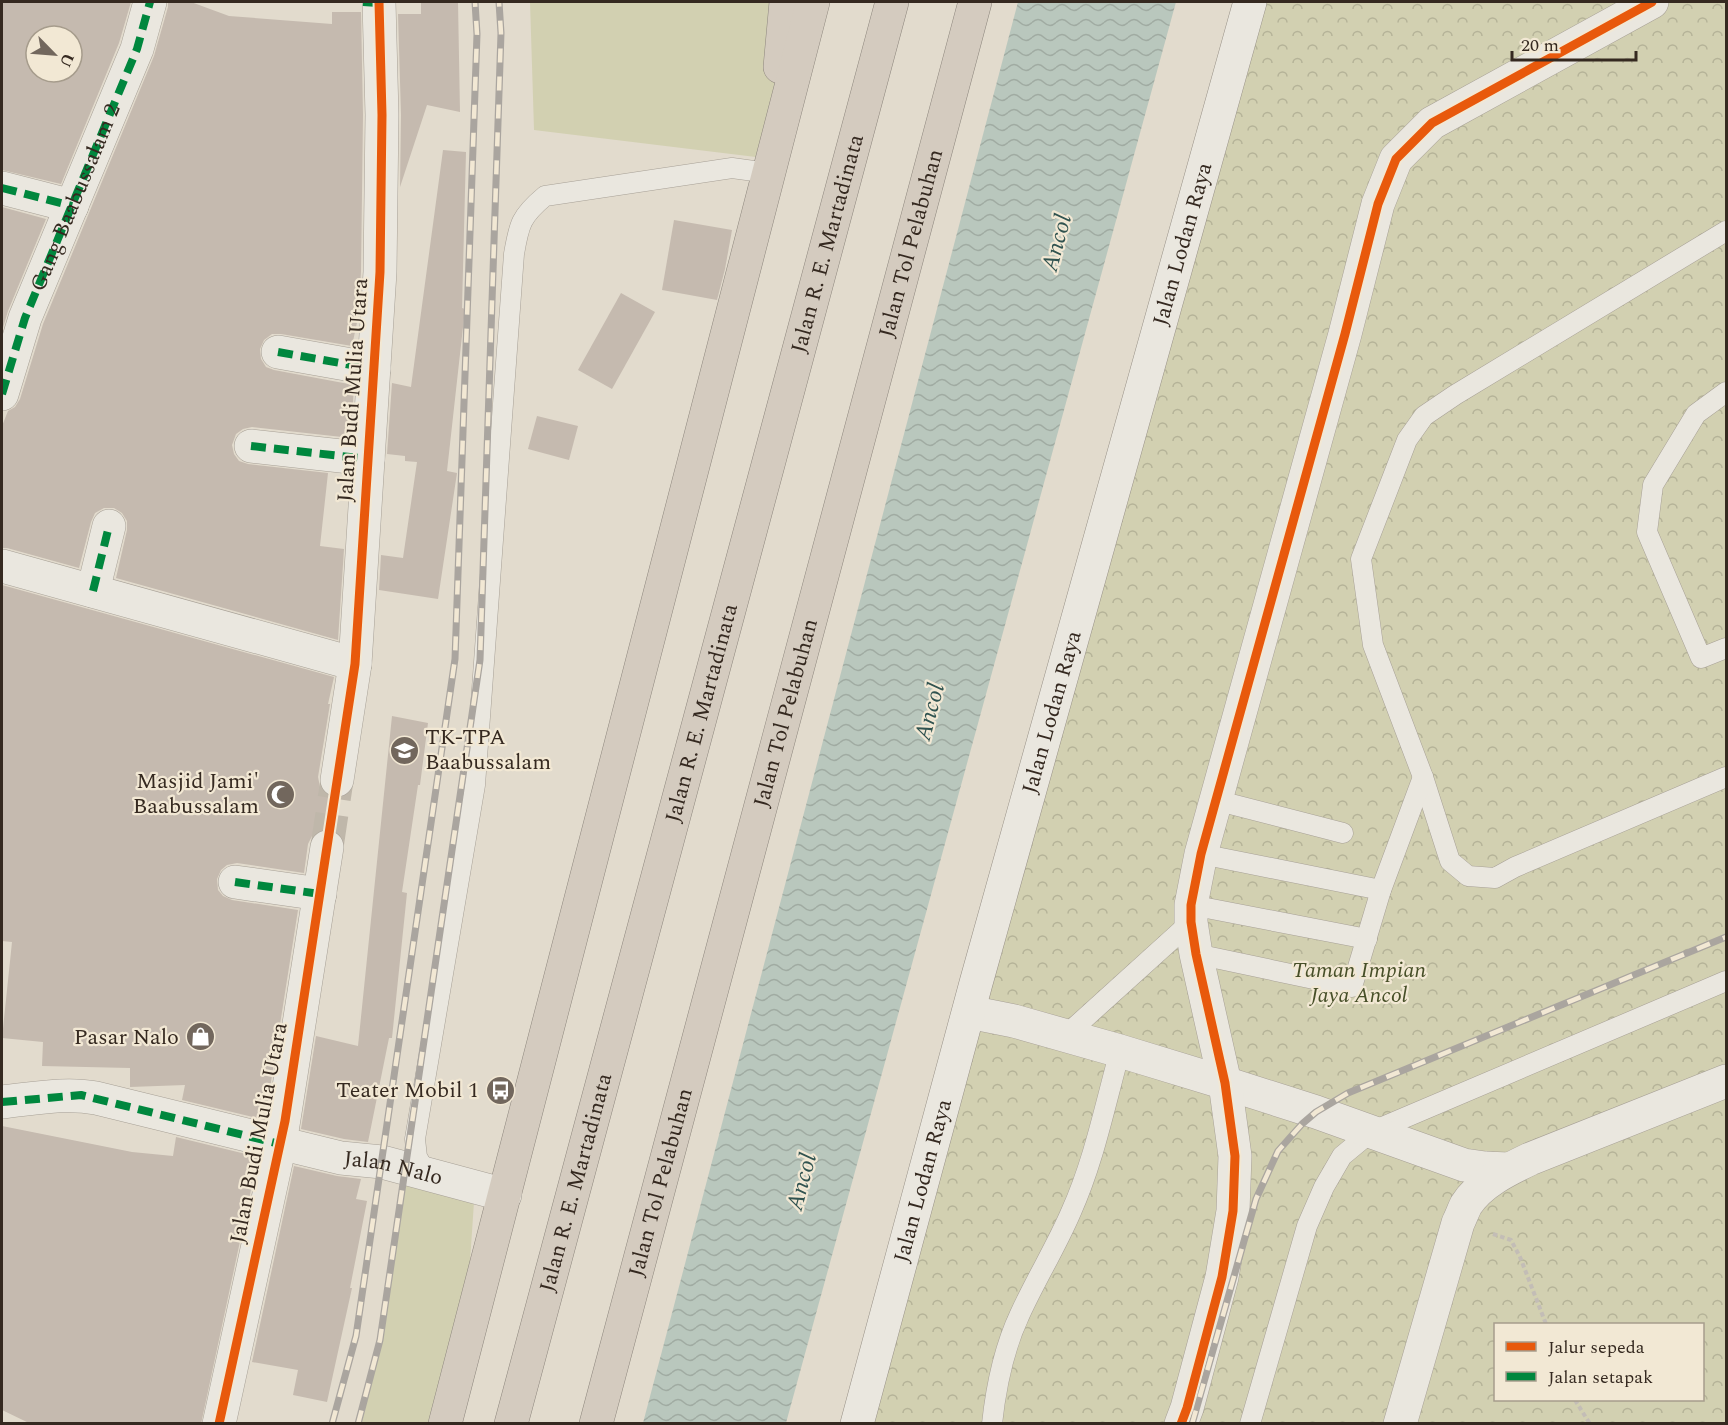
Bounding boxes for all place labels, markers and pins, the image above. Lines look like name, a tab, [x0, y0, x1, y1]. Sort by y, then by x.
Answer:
place label: TK-TPA Baabussalam	[425, 721, 551, 779]
school or university icon: TK-TPA Baabussalam	[388, 734, 420, 766]
place label: Masjid Jami' Baabussalam	[133, 765, 259, 823]
mosque icon: Masjid Jami' Baabussalam	[264, 778, 296, 810]
place label: Pasar Nalo	[74, 1021, 179, 1054]
shop icon: Pasar Nalo	[184, 1021, 216, 1053]
place label: Teater Mobil 1	[336, 1074, 479, 1107]
bus stop icon: Teater Mobil 1	[484, 1074, 516, 1106]

